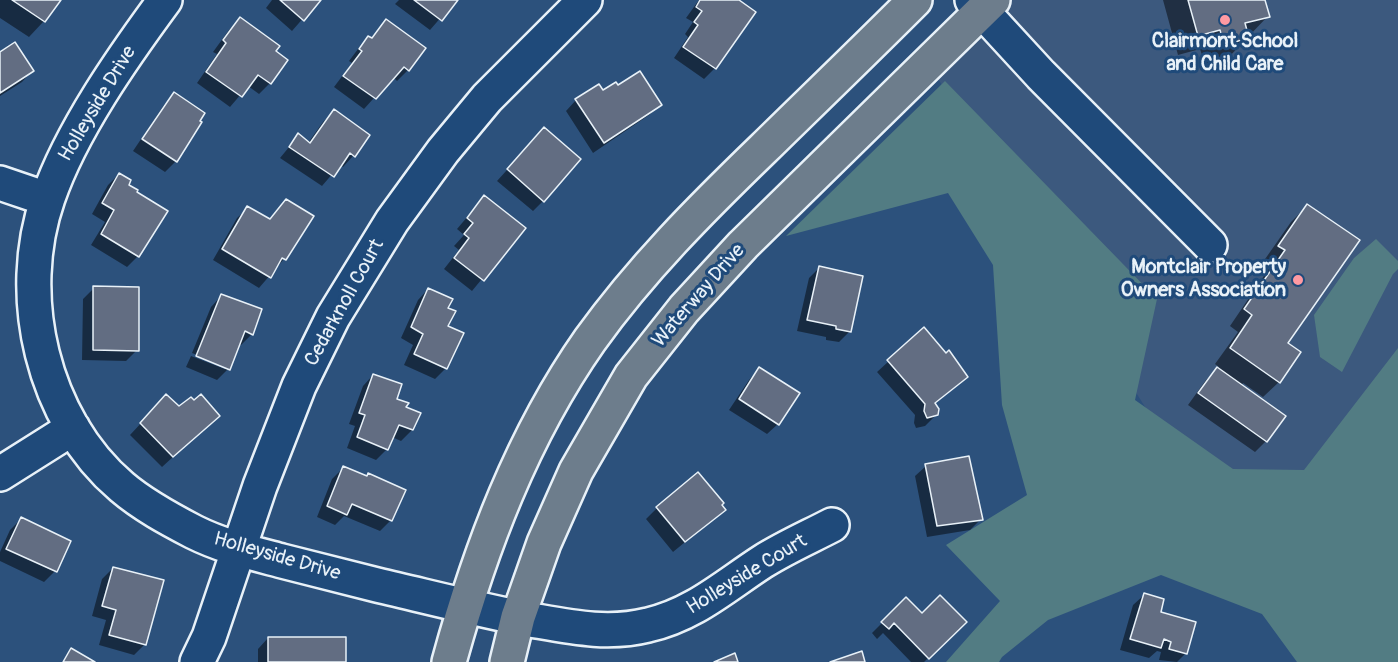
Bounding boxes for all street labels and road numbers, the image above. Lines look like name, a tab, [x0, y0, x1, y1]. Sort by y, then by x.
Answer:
street label: Holleyside Drive	[54, 42, 142, 166]
street label: Cedarknoll Court	[300, 235, 390, 371]
street label: Waterway Drive	[648, 239, 750, 353]
street label: Holleyside Drive	[211, 527, 343, 587]
street label: Holleyside Court	[682, 530, 812, 620]

